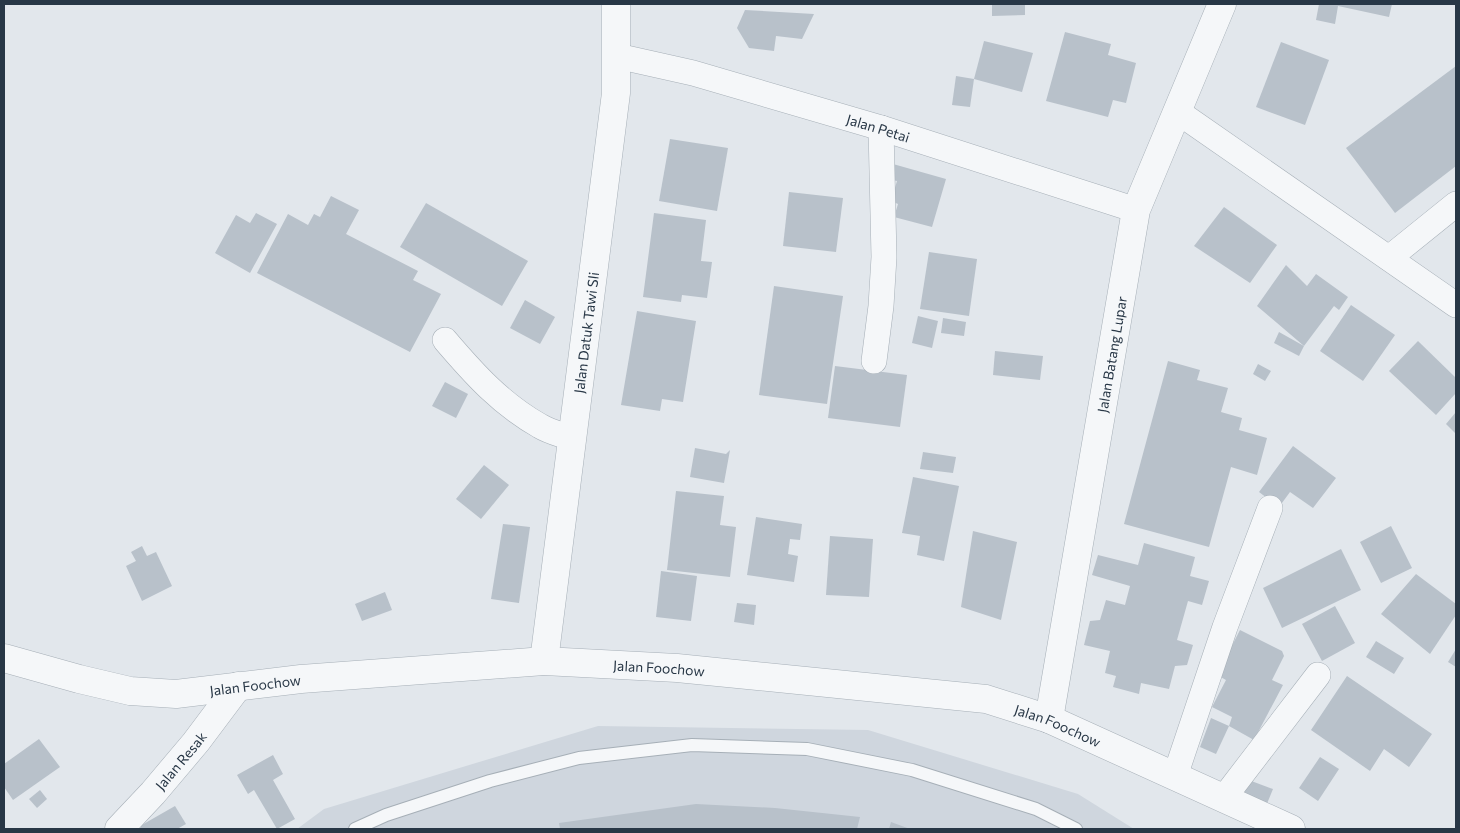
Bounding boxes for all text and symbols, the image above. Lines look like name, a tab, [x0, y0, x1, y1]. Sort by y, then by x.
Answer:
street label: Jalan Petai	[845, 110, 912, 145]
street label: Jalan Datuk Tawi Sli	[569, 271, 602, 394]
street label: Jalan Batang Lupar	[1093, 294, 1130, 414]
street label: Jalan Foochow	[613, 656, 705, 679]
street label: Jalan Foochow	[208, 671, 302, 698]
street label: Jalan Foochow	[1012, 700, 1104, 750]
street label: Jalan Resak	[151, 728, 210, 793]

